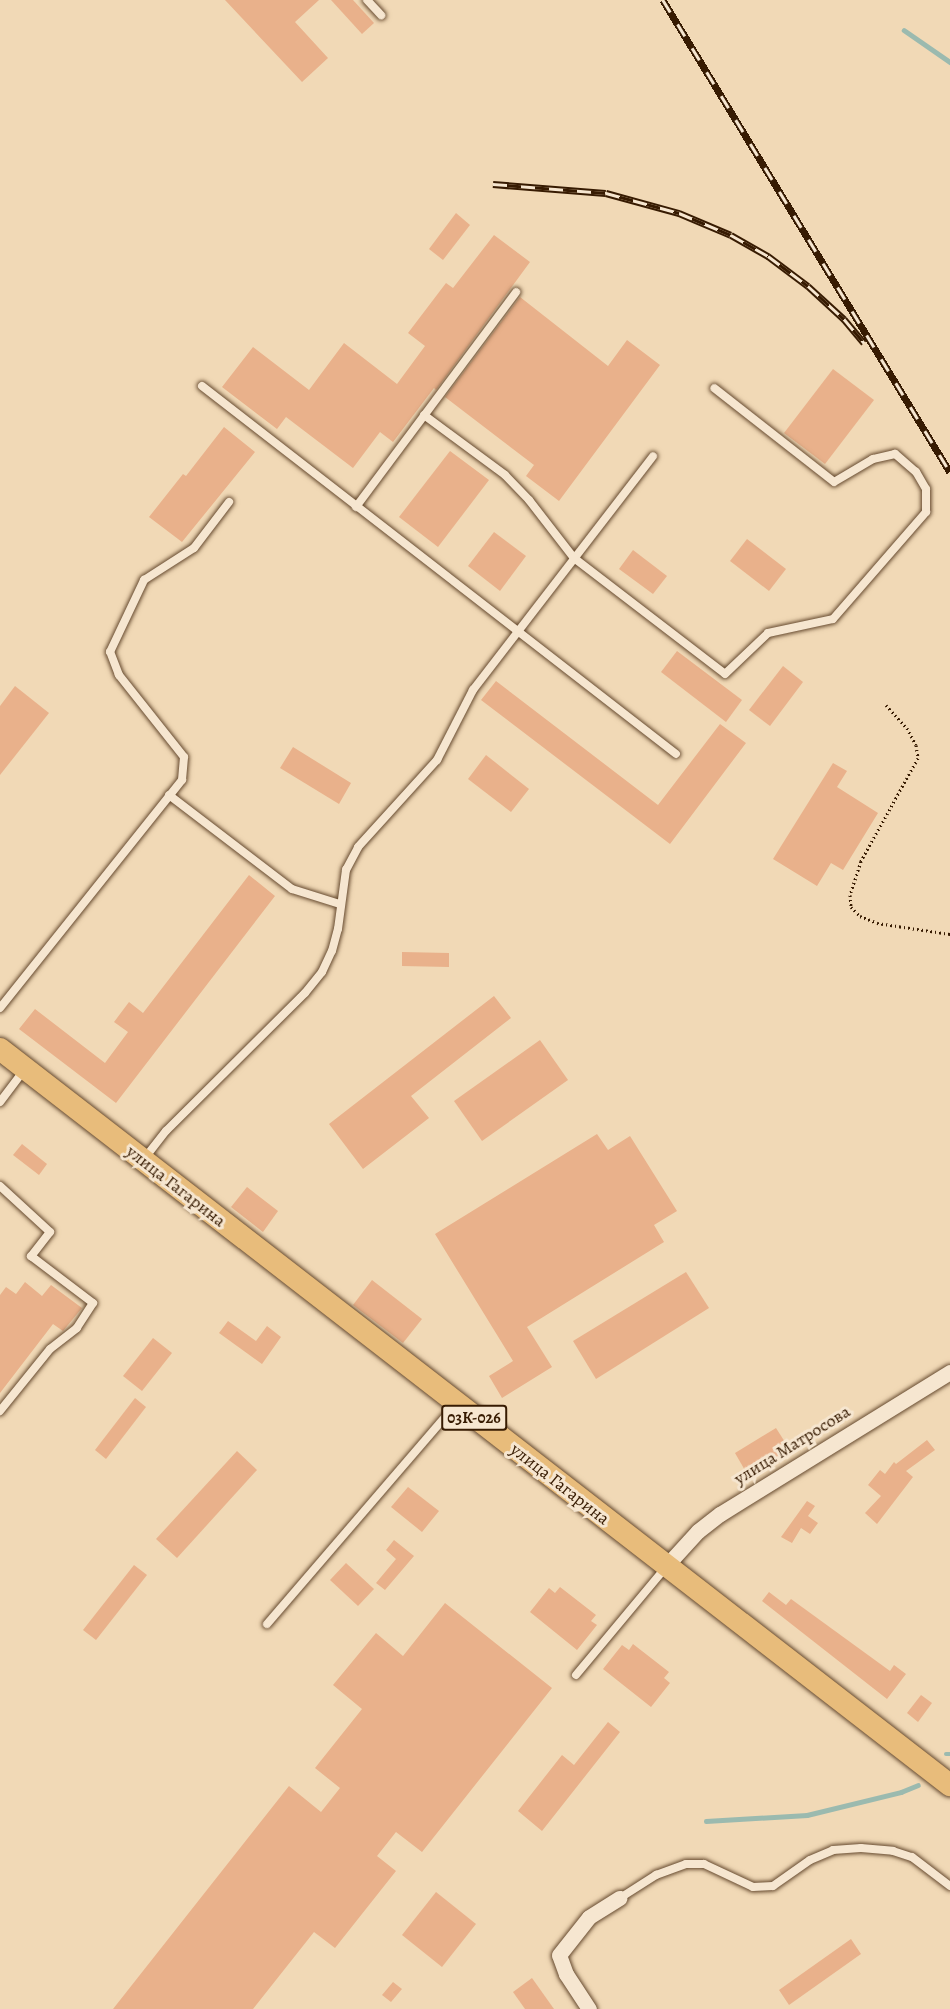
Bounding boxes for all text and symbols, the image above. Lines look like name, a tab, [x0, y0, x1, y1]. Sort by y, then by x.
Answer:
street label: улица Гагарина	[122, 1140, 230, 1232]
street label: улица Матросова	[730, 1401, 854, 1489]
road number: 03К-026	[441, 1405, 507, 1431]
street label: улица Гагарина	[506, 1438, 614, 1530]

